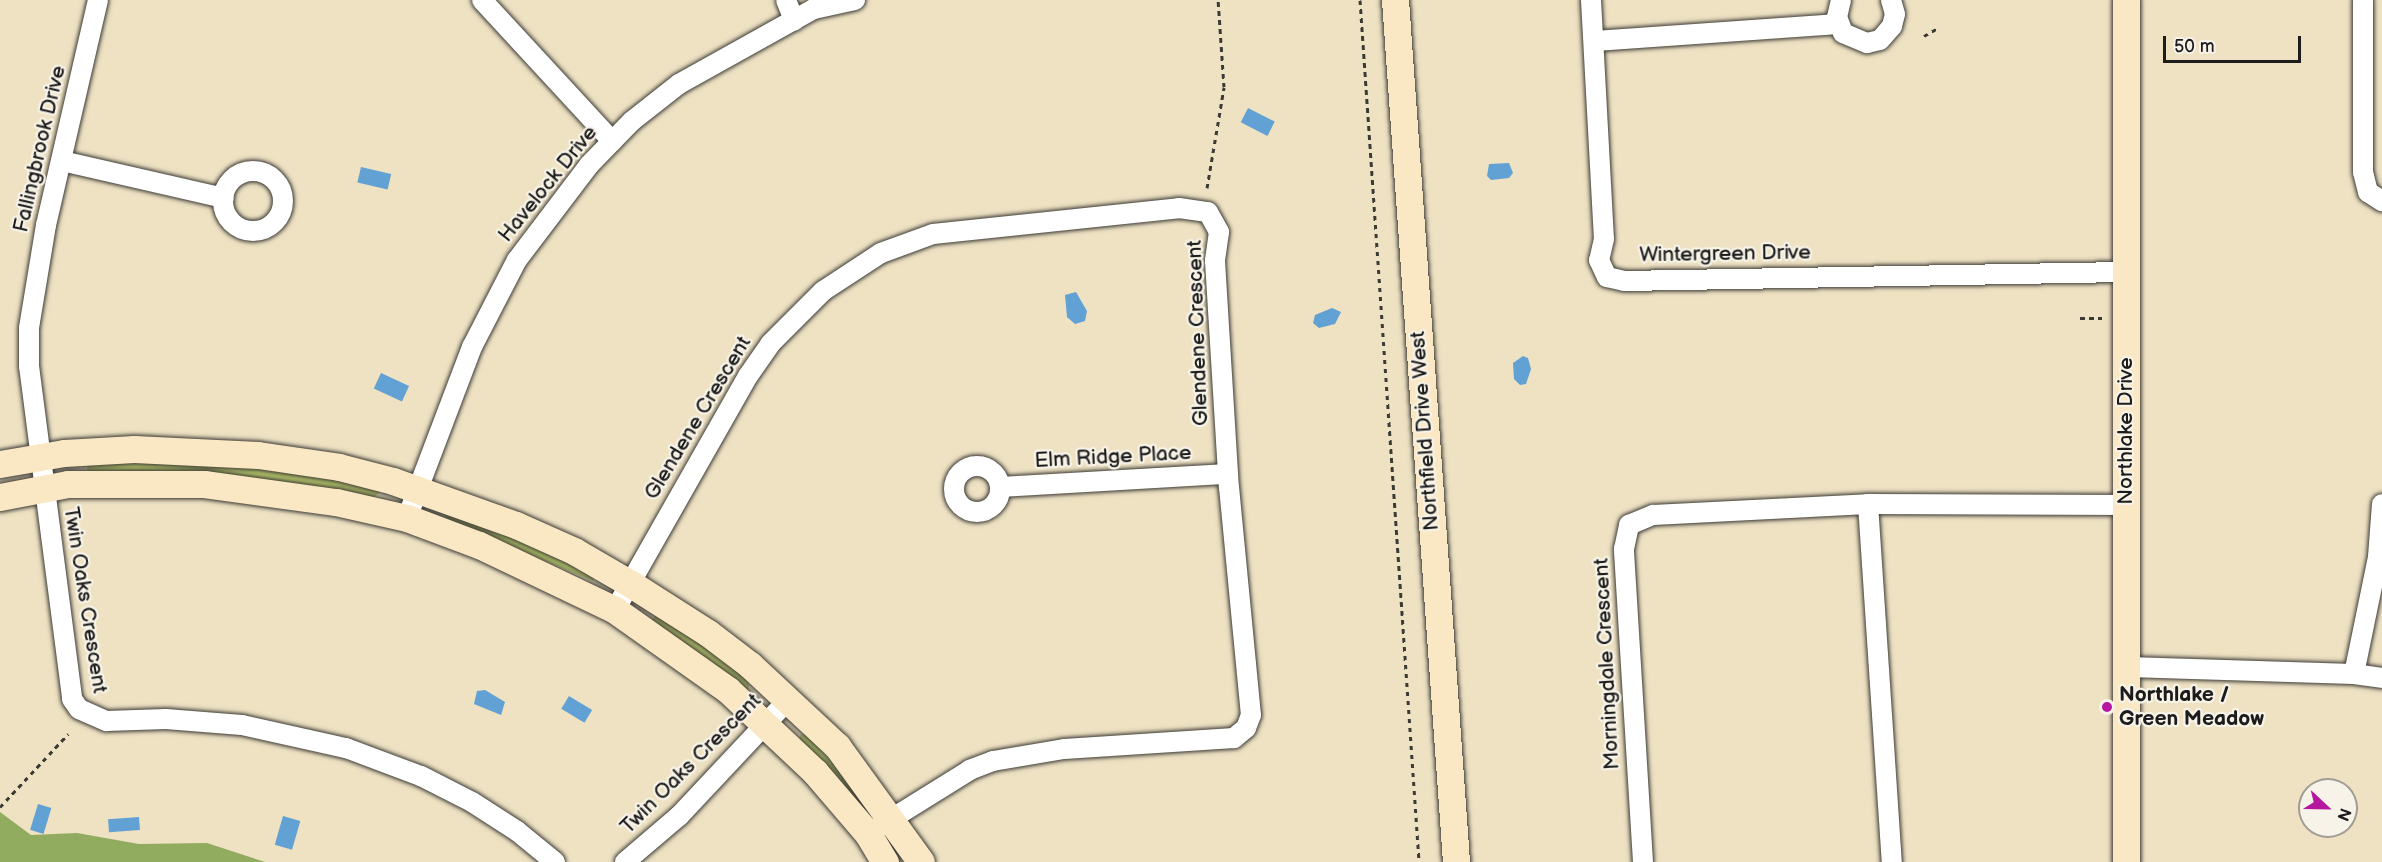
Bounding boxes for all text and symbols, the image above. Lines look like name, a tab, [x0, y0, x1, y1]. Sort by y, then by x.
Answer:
scale bar	[2166, 24, 2304, 62]
text: 50 m	[2174, 36, 2215, 57]
street label: Fallingbrook Drive	[9, 63, 71, 235]
street label: Havelock Drive	[493, 121, 603, 247]
street label: Glendene Crescent	[1182, 240, 1214, 426]
street label: Wintergreen Drive	[1639, 240, 1811, 268]
street label: Northfield Drive West	[1405, 330, 1445, 532]
street label: Glendene Crescent	[639, 332, 757, 504]
street label: Northlake Drive	[2113, 357, 2139, 505]
street label: Elm Ridge Place	[1034, 440, 1192, 474]
street label: Twin Oaks Crescent	[58, 505, 112, 695]
street label: Morningdale Crescent	[1589, 558, 1625, 770]
place label: Northlake / Green Meadow	[2119, 682, 2264, 732]
street label: Twin Oaks Crescent	[616, 689, 766, 839]
marker: Northlake / Green Meadow	[2100, 700, 2114, 714]
north arrow	[2298, 778, 2358, 838]
text: N	[2332, 805, 2354, 823]

